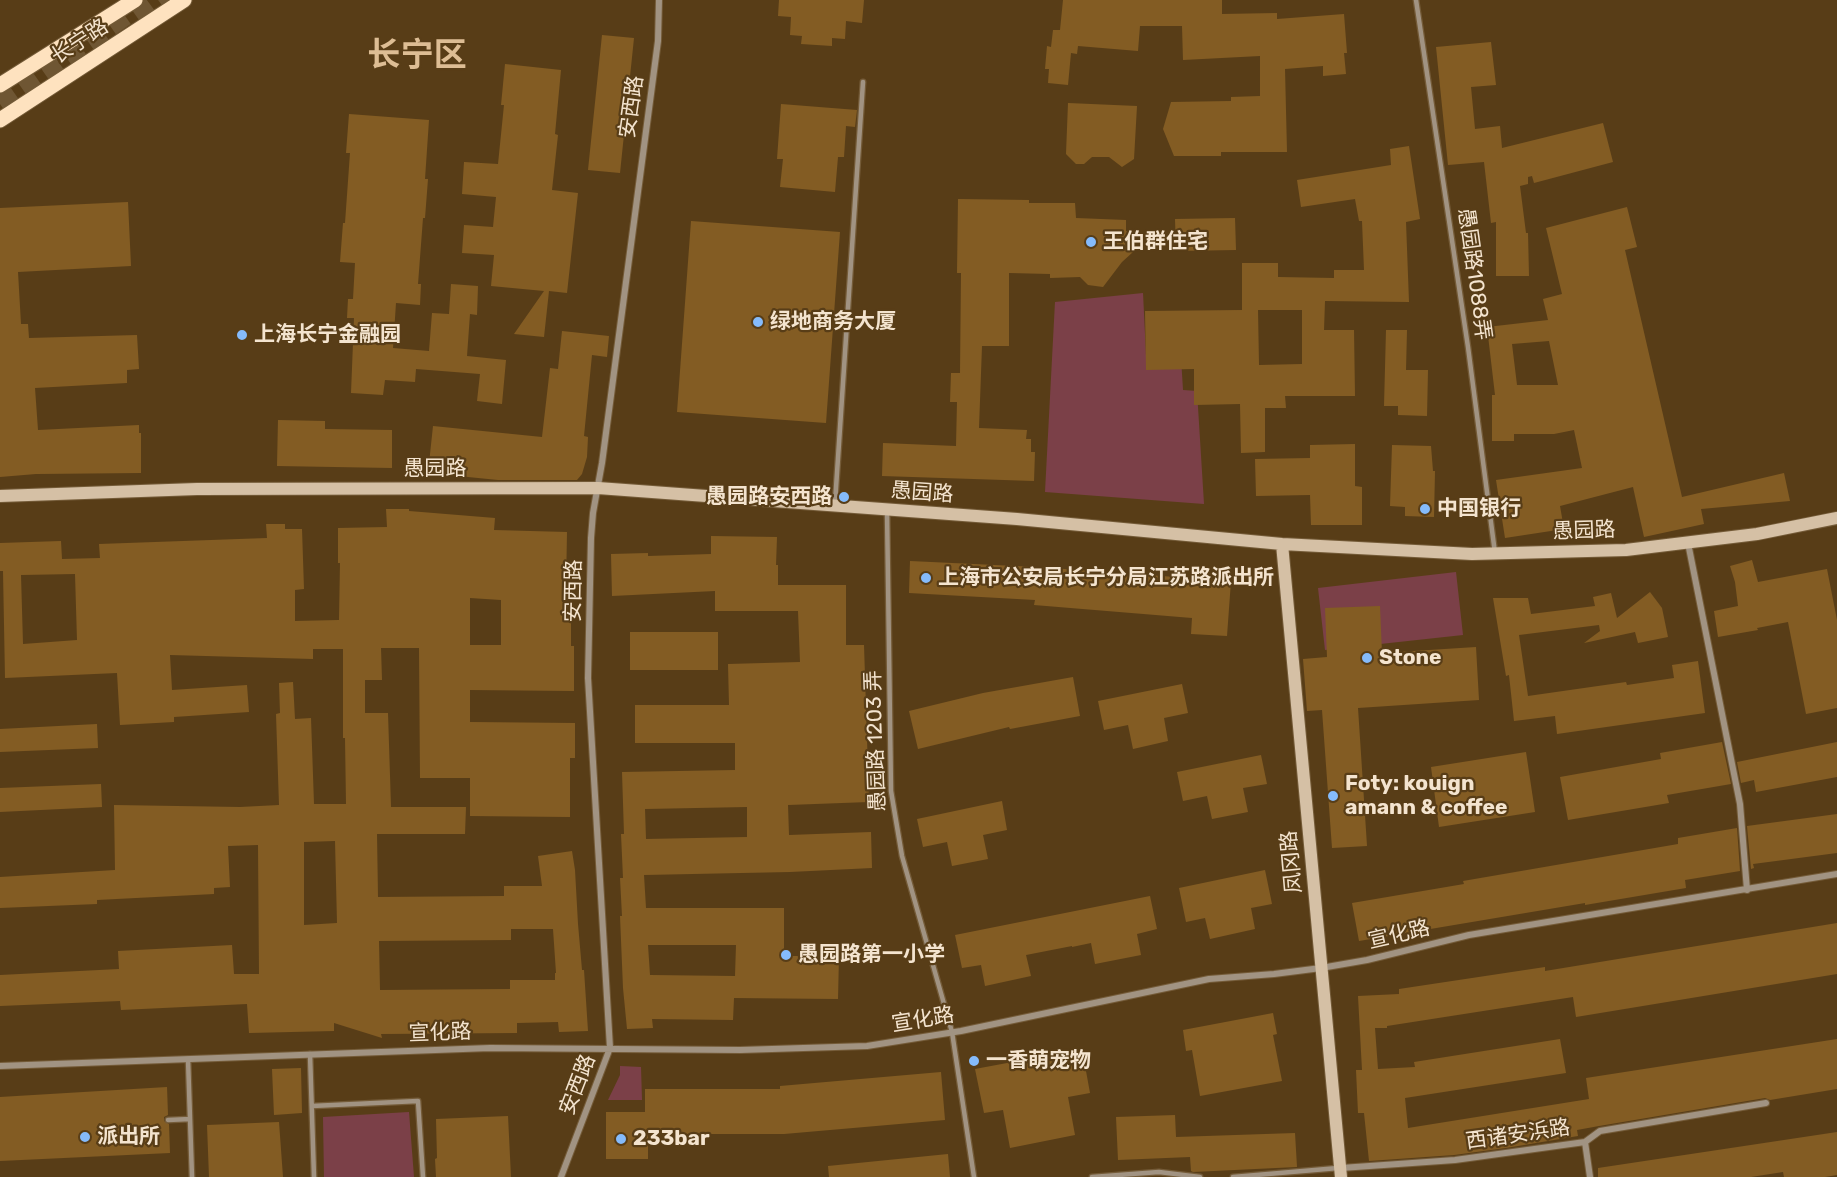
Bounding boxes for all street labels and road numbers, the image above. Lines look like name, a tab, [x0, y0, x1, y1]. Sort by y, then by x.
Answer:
street label: 长宁路	[47, 14, 113, 70]
street label: 安西路	[615, 74, 649, 140]
street label: 愚园路1088弄	[1452, 206, 1496, 342]
street label: 愚园路	[404, 456, 466, 482]
street label: 愚园路	[890, 478, 954, 508]
street label: 愚园路	[1552, 517, 1616, 545]
street label: 安西路	[561, 559, 587, 623]
street label: 愚园路 1203 弄	[861, 670, 891, 812]
street label: 凤冈路	[1277, 830, 1307, 894]
street label: 宣化路	[1365, 916, 1433, 954]
street label: 宣化路	[890, 1003, 956, 1037]
street label: 宣化路	[408, 1019, 472, 1047]
street label: 安西路	[555, 1051, 601, 1119]
street label: 西诸安浜路	[1464, 1115, 1572, 1155]

